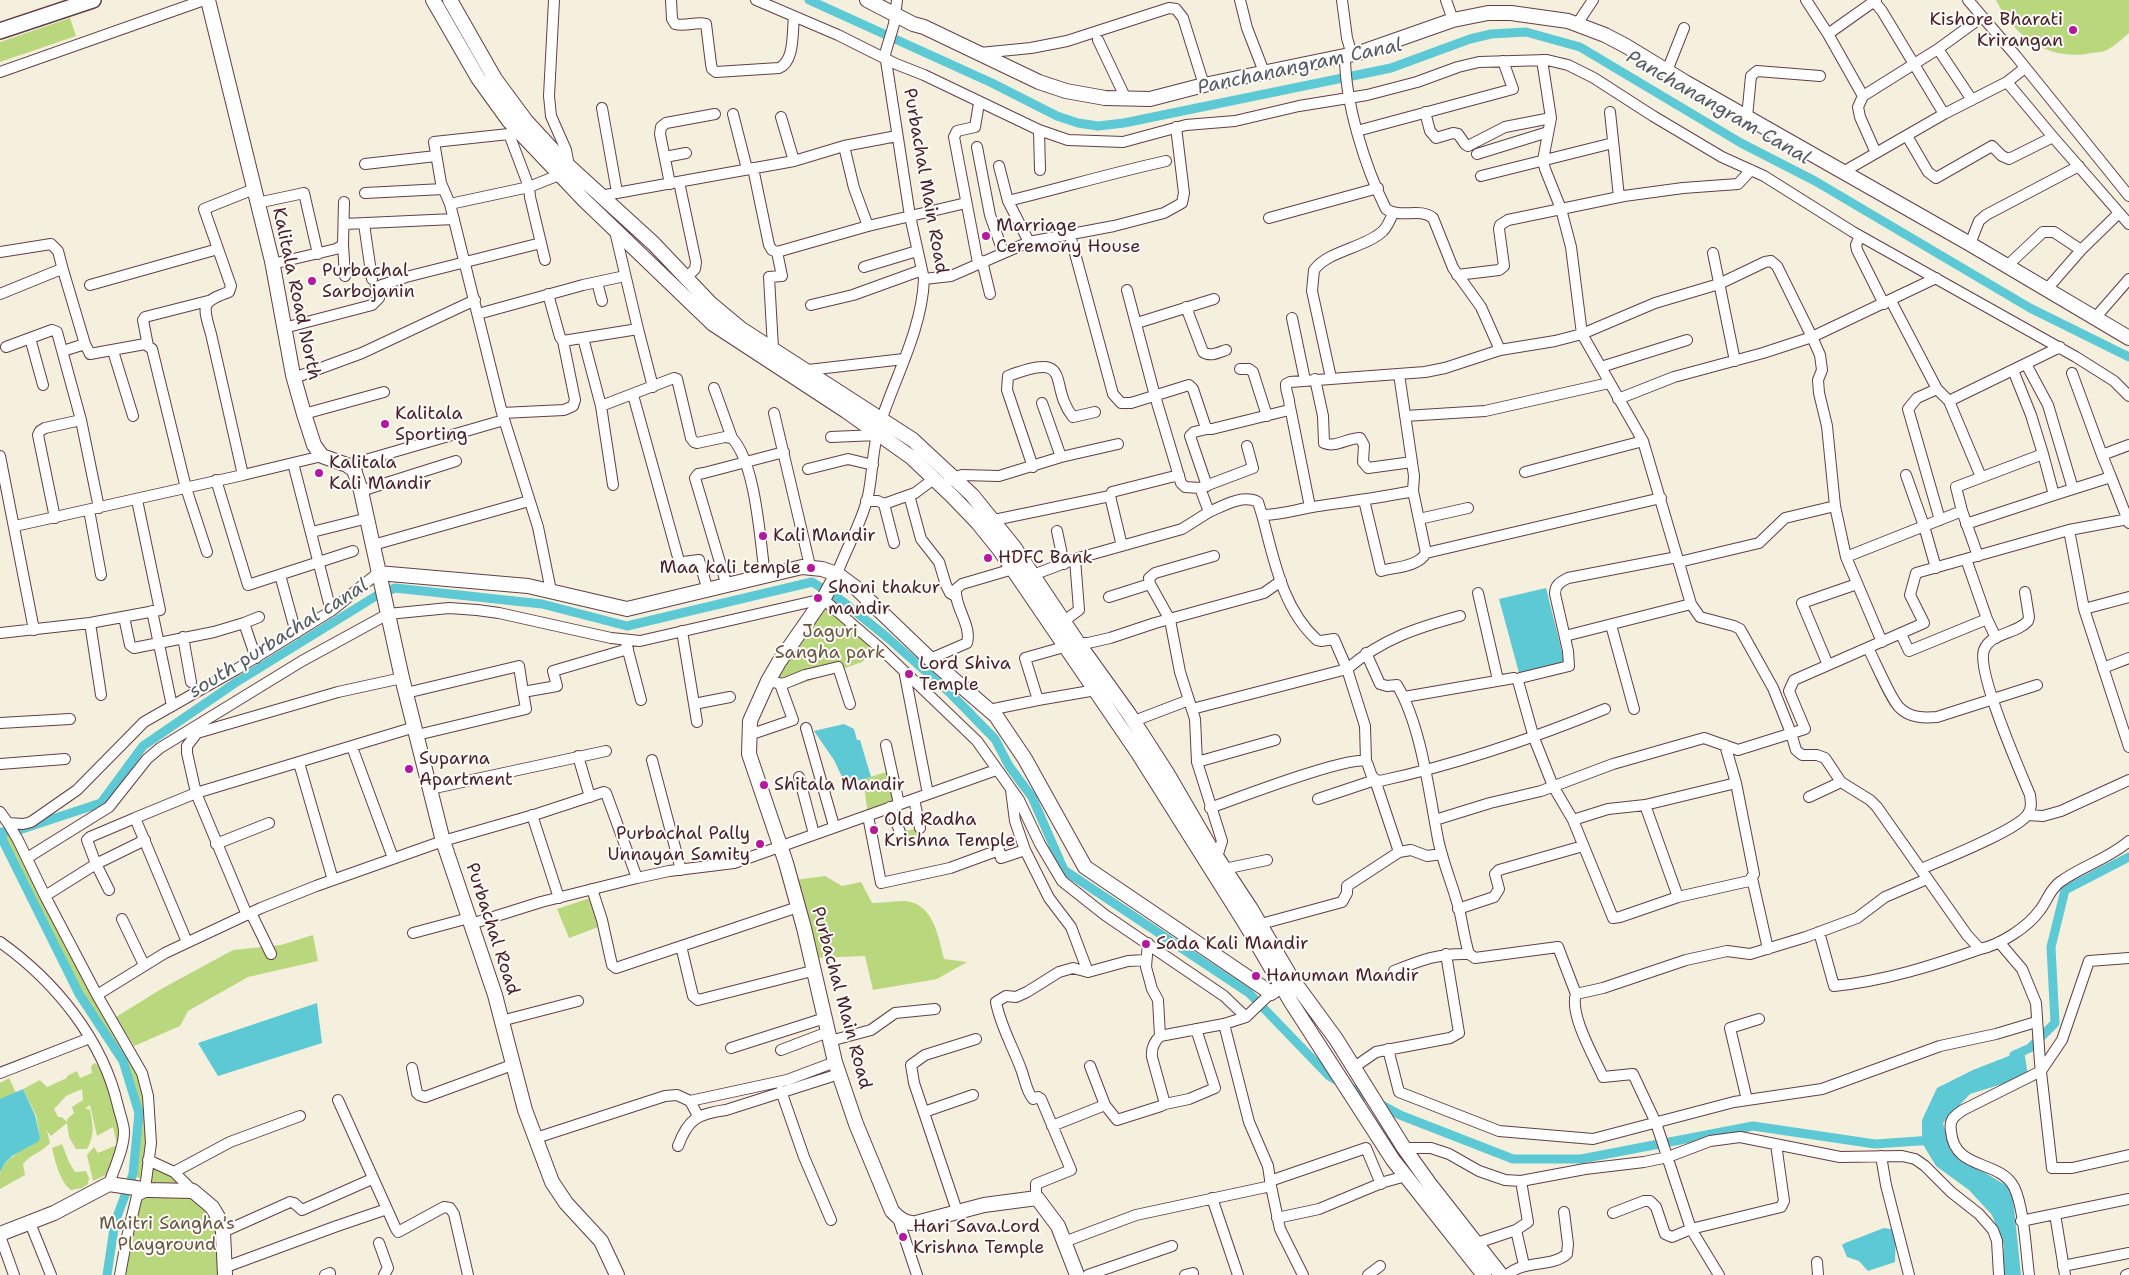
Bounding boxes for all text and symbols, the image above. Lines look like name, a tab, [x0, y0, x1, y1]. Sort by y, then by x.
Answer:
place label: Kishore Bharati Krirangan	[1929, 9, 2063, 52]
marker: Kishore Bharati Krirangan	[2067, 24, 2079, 36]
water label: Panchanangram Canal	[1196, 34, 1404, 100]
water label: Panchanangram Canal	[1622, 46, 1814, 170]
street label: Purbachal Main Road	[898, 87, 952, 275]
street label: Kalitala Road North	[267, 206, 325, 382]
place label: Marriage Ceremony House	[996, 215, 1141, 258]
marker: Marriage Ceremony House	[980, 230, 992, 242]
place label: Purbachal Sarbojanin	[322, 260, 415, 302]
marker: Purbachal Sarbojanin	[306, 275, 318, 287]
place label: Kalitala Sporting	[395, 403, 468, 446]
marker: Kalitala Sporting	[379, 418, 391, 430]
place label: Kalitala Kali Mandir	[329, 452, 432, 494]
marker: Kalitala Kali Mandir	[313, 467, 325, 479]
place label: Kali Mandir	[773, 525, 876, 547]
marker: Kali Mandir	[757, 530, 769, 542]
place label: HDFC Bank	[998, 547, 1093, 569]
marker: HDFC Bank	[982, 552, 994, 564]
place label: Maa kali temple	[659, 557, 801, 579]
marker: Maa kali temple	[805, 562, 817, 574]
water label: south purbachal canal	[185, 574, 373, 704]
place label: Shoni thakur mandir	[828, 577, 940, 620]
marker: Shoni thakur mandir	[812, 592, 824, 604]
park label: Jaguri Sangha park	[775, 621, 885, 664]
place label: Lord Shiva Temple	[919, 653, 1011, 696]
marker: Lord Shiva Temple	[903, 668, 915, 680]
place label: Suparna Apartment	[419, 748, 513, 791]
marker: Suparna Apartment	[403, 763, 415, 775]
place label: Shitala Mandir	[774, 774, 905, 796]
marker: Shitala Mandir	[758, 779, 770, 791]
place label: Old Radha Krishna Temple	[884, 809, 1015, 852]
place label: Purbachal Pally Unnayan Samity	[607, 823, 750, 866]
marker: Old Radha Krishna Temple	[868, 824, 880, 836]
marker: Purbachal Pally Unnayan Samity	[754, 838, 766, 850]
street label: Purbachal Road	[460, 860, 524, 998]
street label: Purbachal Main Road	[806, 904, 876, 1092]
place label: Sada Kali Mandir	[1156, 933, 1308, 955]
marker: Sada Kali Mandir	[1140, 938, 1152, 950]
place label: Hanuman Mandir	[1266, 965, 1419, 987]
marker: Hanuman Mandir	[1250, 970, 1262, 982]
park label: Maitri Sangha's Playground	[99, 1213, 235, 1256]
place label: Hari Sava.Lord Krishna Temple	[913, 1216, 1044, 1258]
marker: Hari Sava.Lord Krishna Temple	[897, 1231, 909, 1243]

